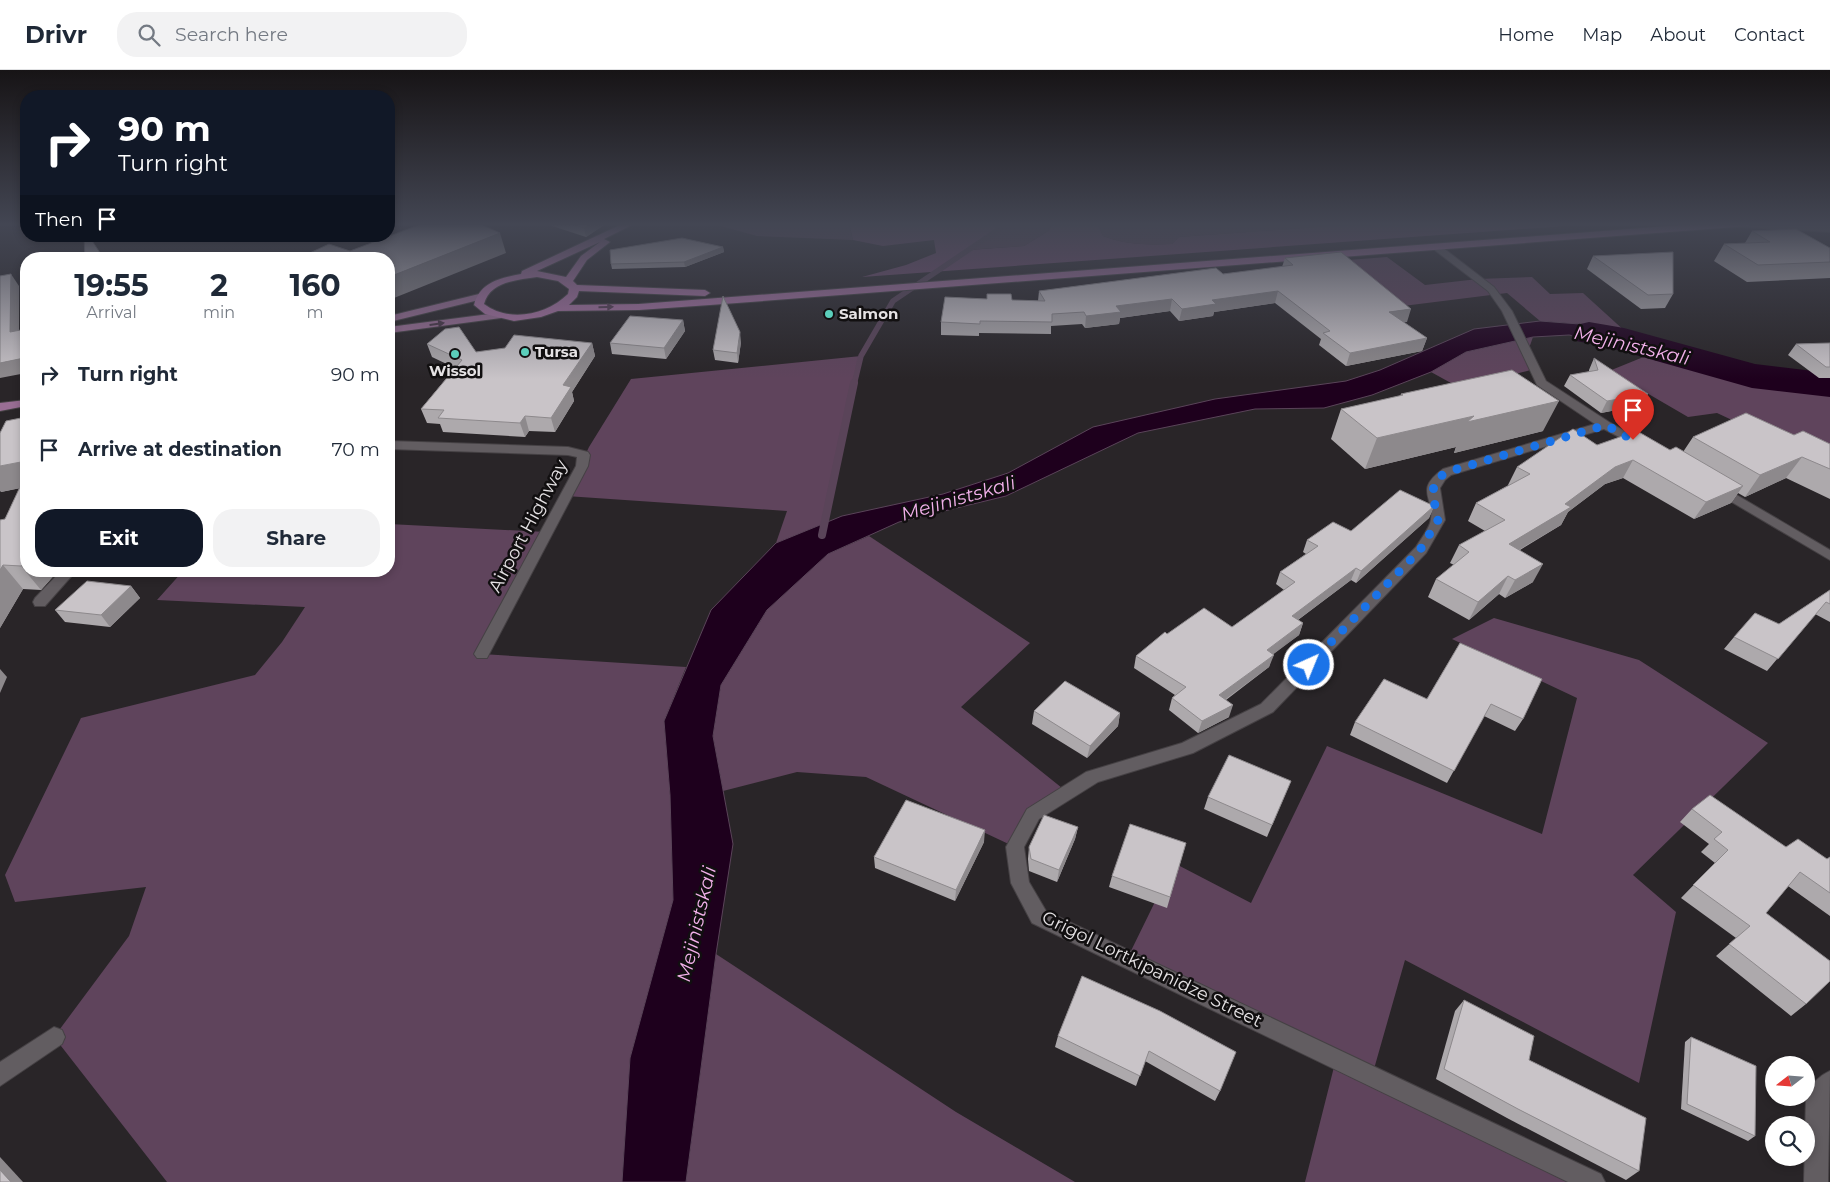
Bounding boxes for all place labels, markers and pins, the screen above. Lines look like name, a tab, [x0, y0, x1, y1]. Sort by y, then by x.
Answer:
place label: Salmon	[839, 304, 898, 323]
marker: Salmon	[823, 308, 835, 320]
place label: Tursa	[535, 342, 578, 361]
marker: Tursa	[519, 346, 531, 358]
marker: Wissol	[449, 348, 461, 360]
place label: Wissol	[429, 361, 481, 380]
pin	[1612, 389, 1654, 440]

